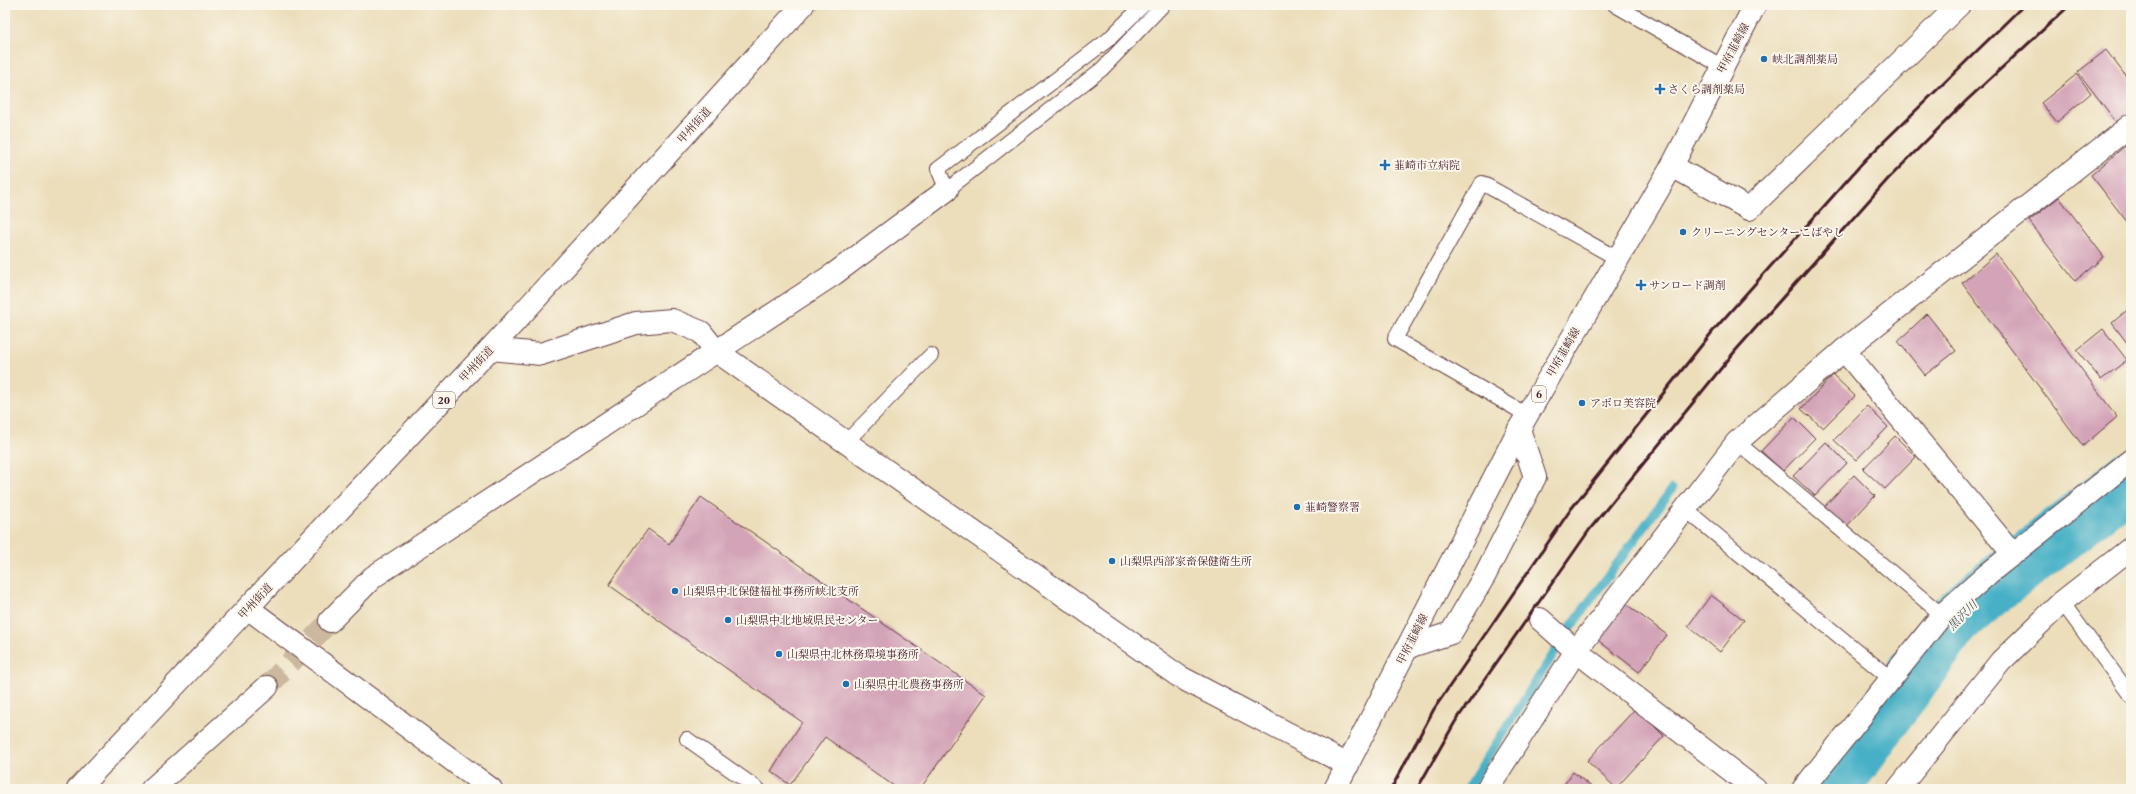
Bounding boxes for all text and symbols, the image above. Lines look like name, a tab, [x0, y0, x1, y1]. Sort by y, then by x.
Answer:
street label: 甲府韮崎線	[1714, 20, 1752, 76]
place label: 峡北調剤薬局	[1772, 52, 1838, 66]
marker: 峡北調剤薬局	[1759, 54, 1769, 64]
place label: さくら調剤薬局	[1668, 82, 1745, 96]
marker: さくら調剤薬局	[1655, 84, 1665, 94]
street label: 甲州街道	[674, 104, 714, 146]
place label: 韮崎市立病院	[1394, 158, 1460, 172]
marker: 韮崎市立病院	[1379, 159, 1391, 171]
place label: クリーニングセンターこばやし	[1691, 225, 1844, 239]
marker: クリーニングセンターこばやし	[1678, 227, 1688, 237]
place label: サンロード調剤	[1649, 278, 1725, 292]
marker: サンロード調剤	[1636, 280, 1646, 290]
street label: 甲府韮崎線	[1543, 325, 1583, 379]
street label: 甲州街道	[456, 343, 496, 385]
road number: 6	[1532, 386, 1546, 402]
road number: 20	[433, 392, 455, 408]
place label: アポロ美容院	[1590, 396, 1656, 410]
marker: アポロ美容院	[1577, 398, 1587, 408]
place label: 韮崎警察署	[1305, 500, 1360, 514]
marker: 韮崎警察署	[1292, 502, 1302, 512]
place label: 山梨県西部家畜保健衛生所	[1120, 554, 1252, 568]
marker: 山梨県西部家畜保健衛生所	[1107, 556, 1117, 566]
street label: 甲州街道	[235, 580, 275, 622]
place label: 山梨県中北保健福祉事務所峡北支所	[683, 584, 859, 598]
marker: 山梨県中北保健福祉事務所峡北支所	[670, 586, 680, 596]
water label: 黒沢川	[1944, 596, 1981, 633]
street label: 甲府韮崎線	[1393, 611, 1431, 667]
place label: 山梨県中北地域県民センター	[736, 613, 879, 627]
marker: 山梨県中北地域県民センター	[723, 615, 733, 625]
place label: 山梨県中北林務環境事務所	[787, 647, 919, 661]
marker: 山梨県中北林務環境事務所	[774, 649, 784, 659]
place label: 山梨県中北農務事務所	[854, 677, 964, 691]
marker: 山梨県中北農務事務所	[841, 679, 851, 689]

